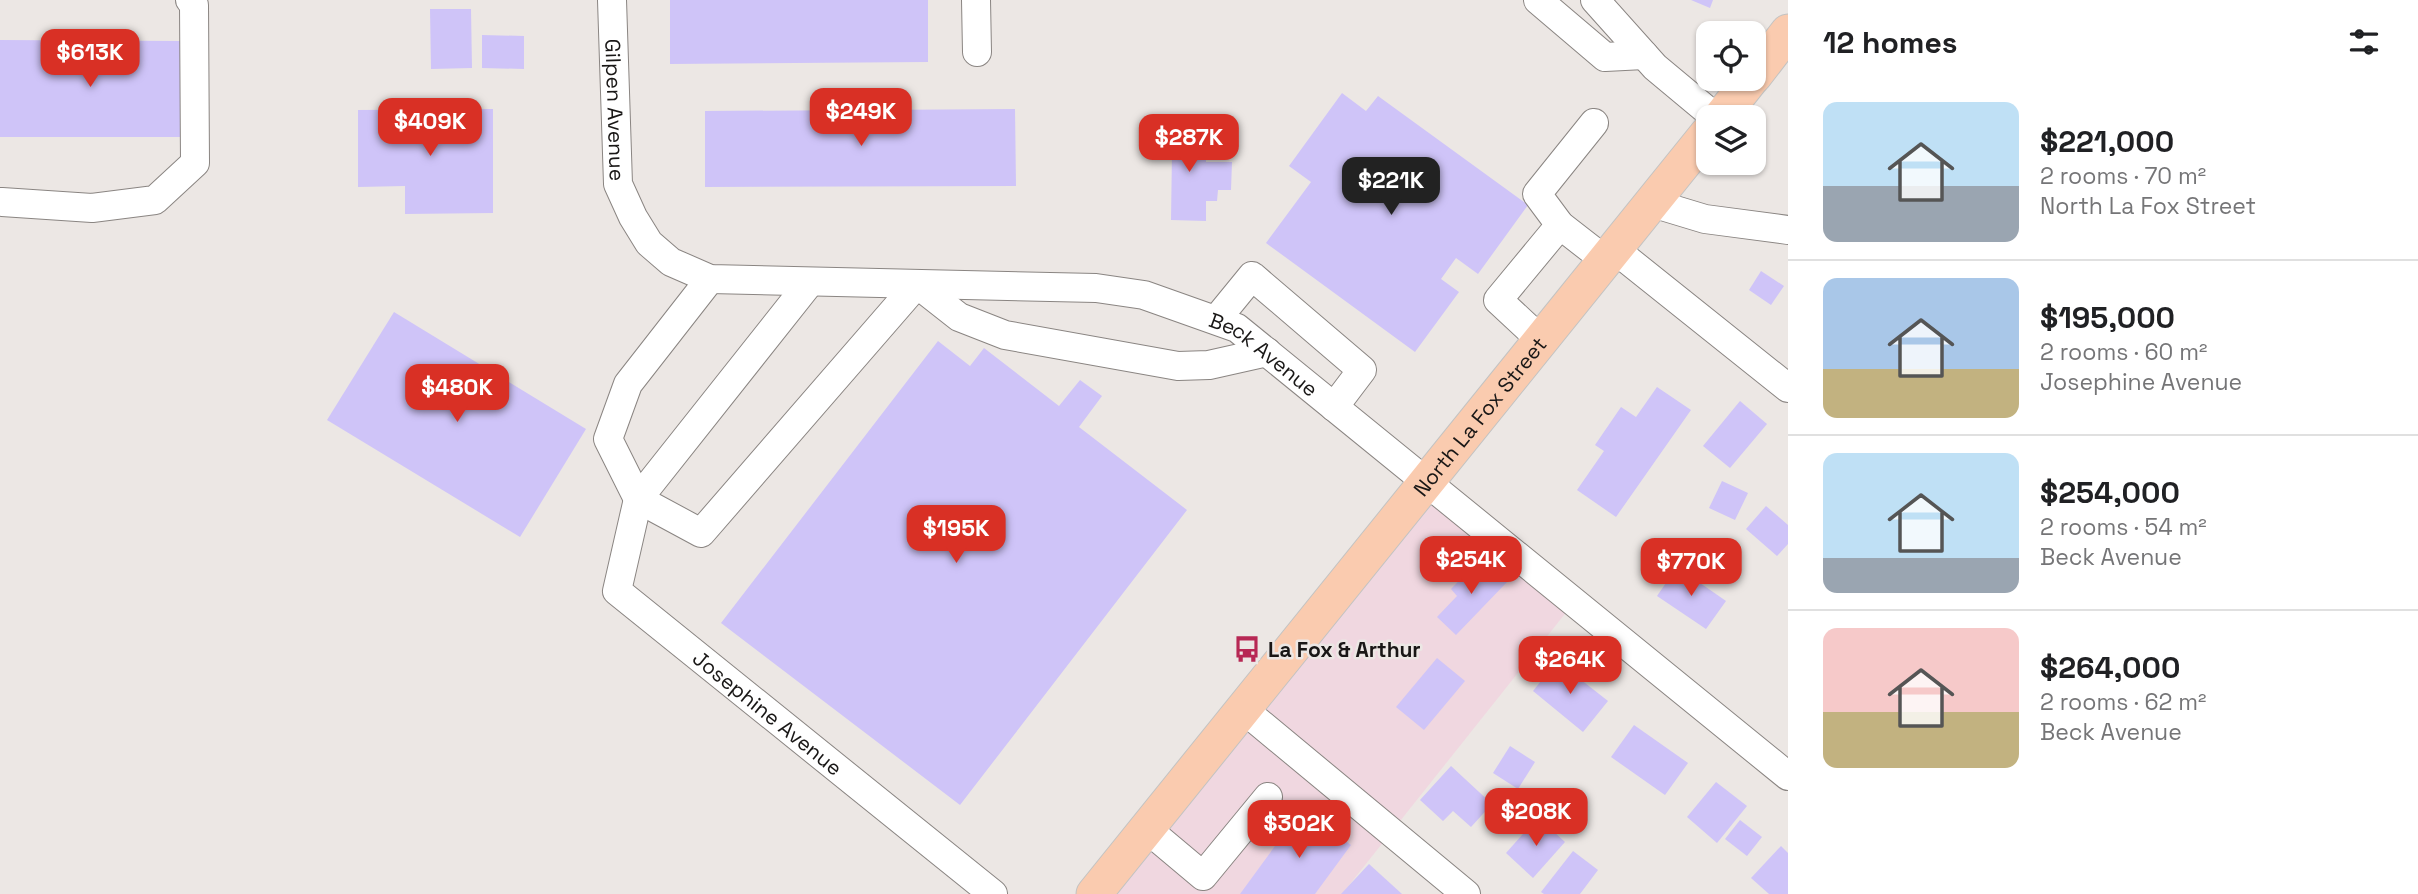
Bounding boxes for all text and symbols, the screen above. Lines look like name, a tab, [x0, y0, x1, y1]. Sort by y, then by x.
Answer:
map controls	[1696, 21, 1766, 175]
button: locate	[1696, 21, 1766, 91]
text: 12 homes	[1823, 23, 1958, 62]
icon: filters	[2345, 23, 2383, 61]
pin: $613K	[41, 29, 139, 89]
text: $613K	[57, 37, 123, 67]
street label: Gilpen Avenue	[600, 38, 631, 182]
pin: $249K	[812, 88, 910, 148]
text: $249K	[826, 96, 896, 126]
pin: $409K	[381, 99, 479, 158]
button: layers	[1696, 105, 1766, 175]
text: $409K	[394, 106, 466, 136]
pin: $287K	[1140, 114, 1238, 174]
text: $287K	[1155, 122, 1223, 152]
text: $221,000	[2040, 122, 2174, 161]
icon: home	[1879, 130, 1963, 214]
pin: $221K	[1342, 158, 1440, 217]
text: 2 rooms · 70 m²	[2040, 161, 2206, 191]
text: $221K	[1358, 165, 1424, 195]
text: North La Fox Street	[2040, 191, 2256, 221]
text: $195,000	[2040, 298, 2175, 337]
street label: Beck Avenue	[1206, 306, 1324, 402]
icon: home	[1879, 306, 1963, 390]
street label: North La Fox Street	[1407, 331, 1552, 501]
text: 2 rooms · 60 m²	[2040, 337, 2207, 367]
pin: $480K	[408, 364, 506, 424]
text: Josephine Avenue	[2040, 367, 2242, 397]
text: $480K	[421, 372, 493, 402]
text: $254,000	[2040, 473, 2180, 512]
icon: home	[1879, 481, 1963, 565]
pin: $195K	[907, 505, 1005, 565]
text: 2 rooms · 54 m²	[2040, 512, 2207, 542]
text: $195K	[923, 513, 989, 543]
pin: $254K	[1422, 536, 1520, 596]
pin: $770K	[1642, 538, 1740, 598]
text: Beck Avenue	[2040, 542, 2182, 572]
text: $254K	[1436, 544, 1506, 574]
text: $770K	[1657, 546, 1725, 576]
bus stop icon: La Fox & Arthur	[1232, 634, 1262, 664]
place label: La Fox & Arthur	[1268, 636, 1421, 663]
pin: $264K	[1521, 636, 1619, 696]
street label: Josephine Avenue	[687, 644, 848, 781]
text: $264K	[1535, 644, 1605, 674]
text: $264,000	[2040, 648, 2180, 687]
icon: home	[1879, 656, 1963, 740]
text: 2 rooms · 62 m²	[2040, 687, 2206, 717]
text: Beck Avenue	[2040, 717, 2182, 747]
pin: $208K	[1487, 788, 1585, 848]
text: $208K	[1501, 796, 1571, 826]
pin: $302K	[1250, 800, 1348, 860]
text: $302K	[1264, 808, 1334, 838]

